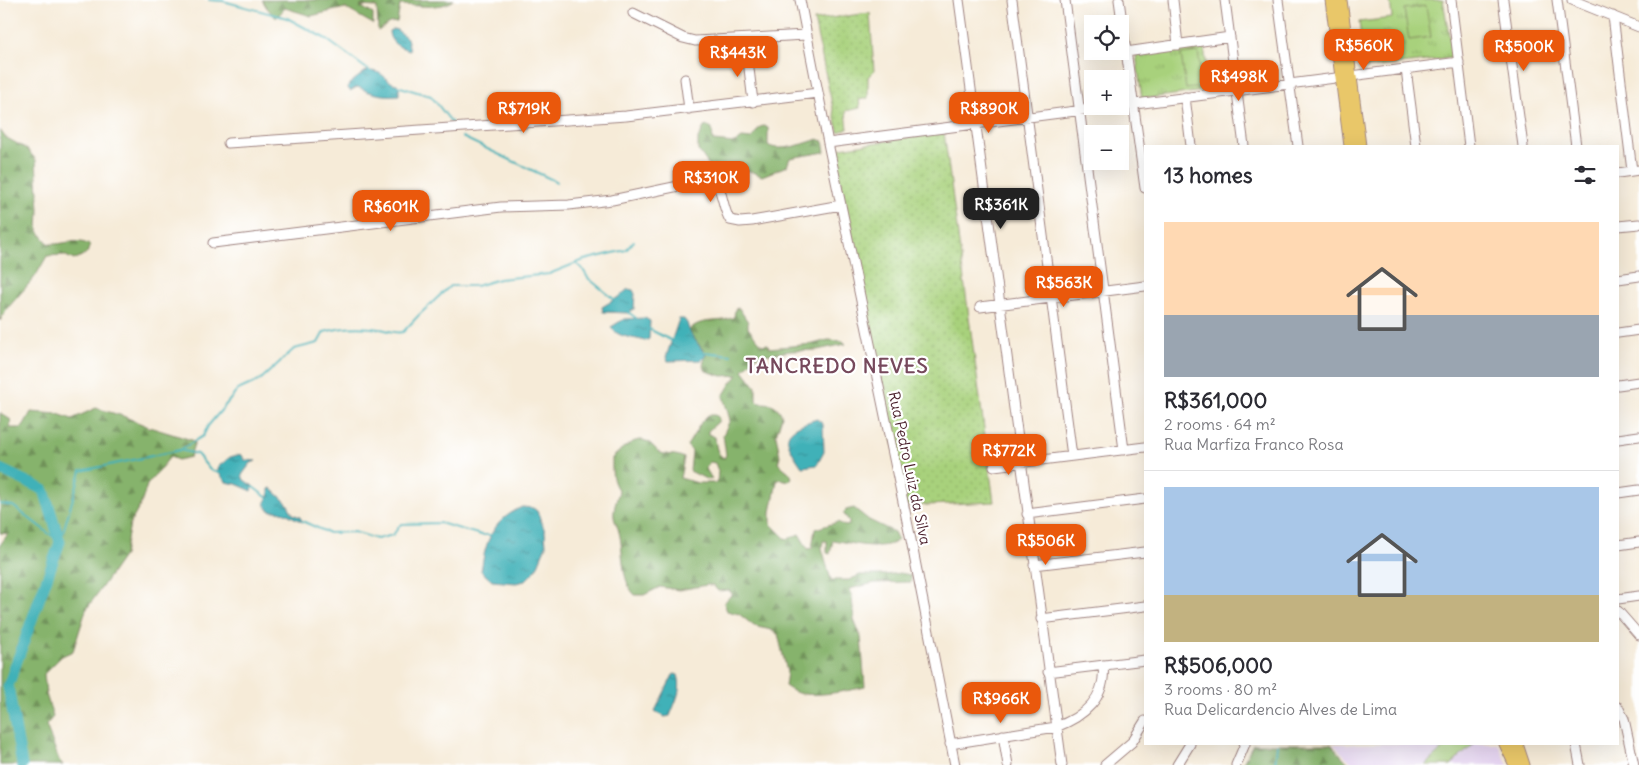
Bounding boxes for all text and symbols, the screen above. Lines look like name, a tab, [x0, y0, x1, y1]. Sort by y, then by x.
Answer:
map controls	[1084, 15, 1129, 170]
button: locate	[1084, 15, 1129, 60]
pin: R$560K	[1323, 28, 1405, 71]
pin: R$500K	[1483, 30, 1565, 72]
text: R$560K	[1335, 35, 1393, 55]
pin: R$443K	[697, 36, 779, 78]
text: R$500K	[1494, 36, 1554, 56]
text: R$443K	[710, 42, 766, 62]
pin: R$498K	[1198, 59, 1280, 102]
text: R$498K	[1211, 66, 1267, 86]
button: +	[1084, 70, 1129, 115]
pin: R$719K	[483, 92, 565, 134]
pin: R$890K	[948, 92, 1030, 134]
text: R$719K	[498, 98, 550, 118]
text: R$890K	[960, 98, 1018, 118]
button: −	[1084, 125, 1129, 170]
pin: R$310K	[670, 160, 752, 203]
icon: filters	[1571, 161, 1599, 189]
text: 13 homes	[1164, 162, 1252, 189]
text: R$310K	[684, 167, 738, 187]
pin: R$361K	[960, 188, 1042, 230]
pin: R$601K	[350, 190, 432, 232]
text: R$361K	[974, 194, 1028, 214]
text: R$601K	[363, 196, 419, 216]
icon: home	[1337, 254, 1427, 344]
pin: R$563K	[1023, 266, 1105, 308]
text: R$563K	[1036, 272, 1092, 292]
district label: TANCREDO NEVES	[745, 353, 929, 378]
text: R$361,000	[1164, 387, 1267, 414]
street label: Rua Pedro Luiz da Silva	[884, 390, 936, 547]
text: 2 rooms · 64 m²	[1164, 414, 1276, 434]
pin: R$772K	[968, 434, 1050, 476]
text: Rua Marfiza Franco Rosa	[1164, 434, 1344, 454]
text: R$772K	[982, 440, 1036, 460]
icon: home	[1337, 520, 1427, 610]
pin: R$506K	[1005, 524, 1087, 566]
text: R$506K	[1017, 530, 1075, 550]
text: R$506,000	[1164, 652, 1273, 679]
text: 3 rooms · 80 m²	[1164, 679, 1277, 699]
pin: R$966K	[960, 682, 1042, 724]
text: R$966K	[973, 688, 1029, 708]
text: Rua Delicardencio Alves de Lima	[1164, 699, 1397, 719]

